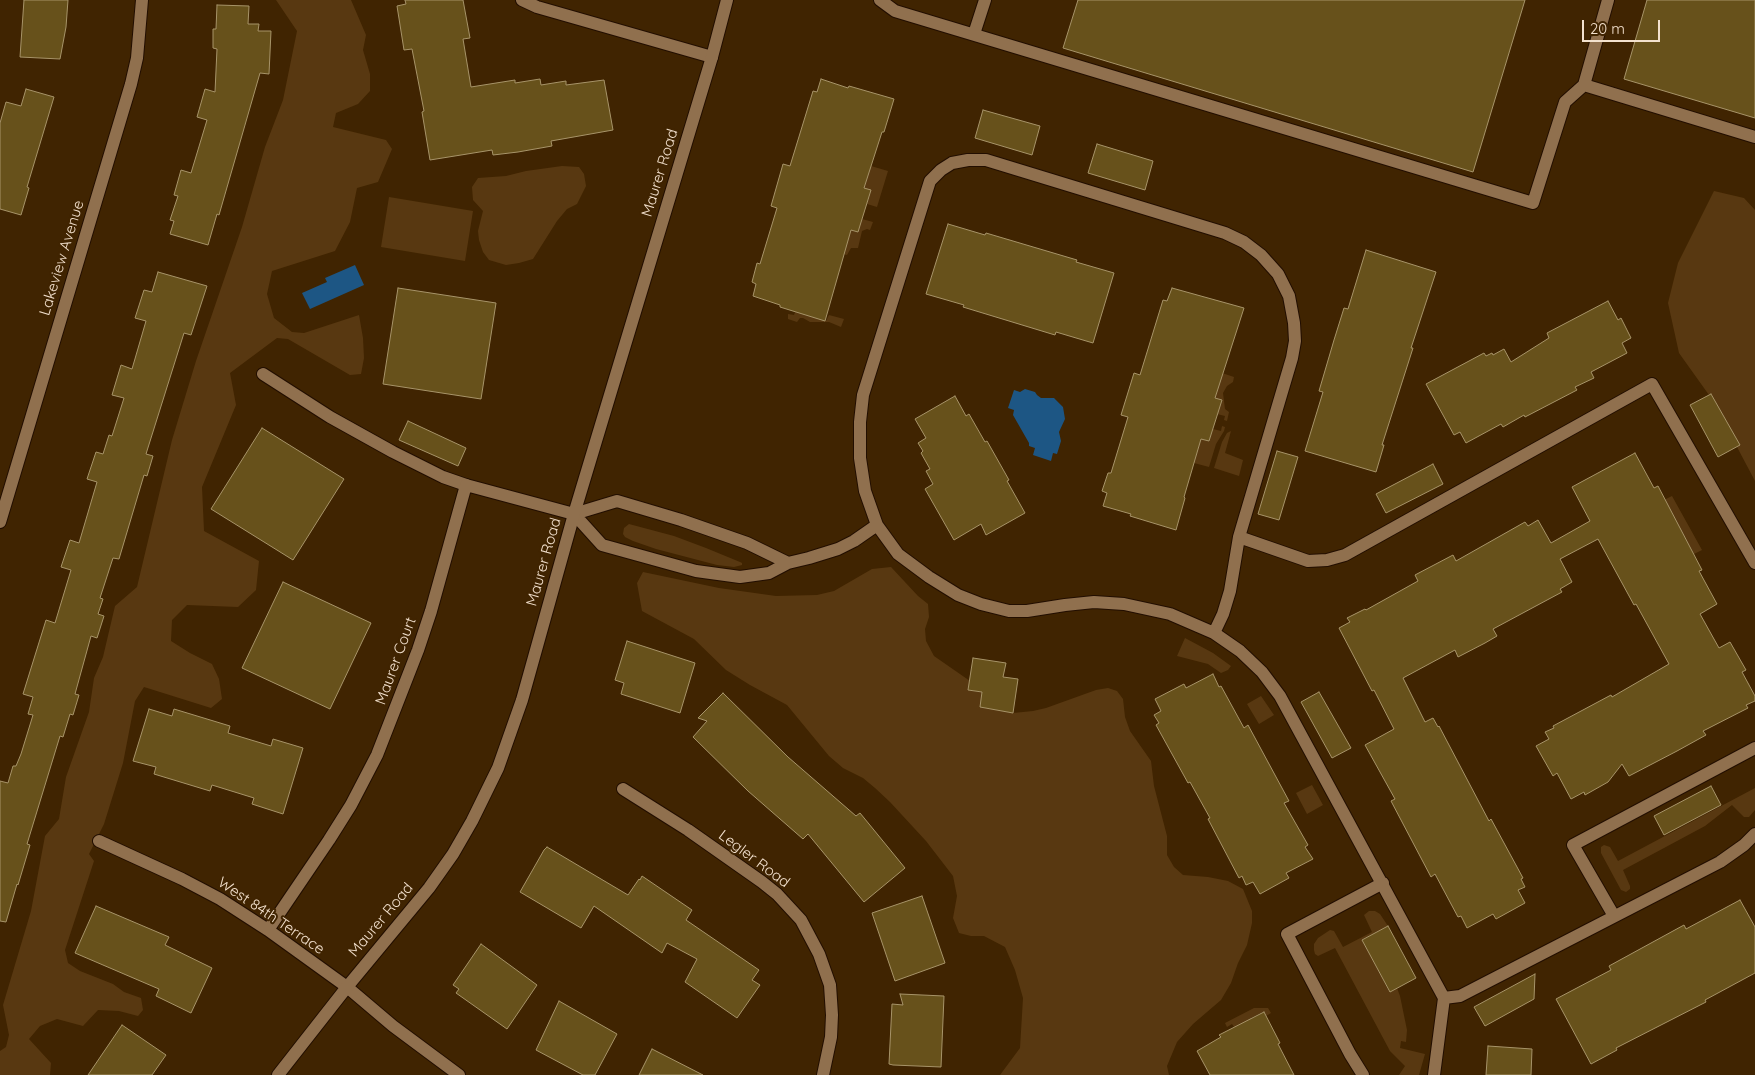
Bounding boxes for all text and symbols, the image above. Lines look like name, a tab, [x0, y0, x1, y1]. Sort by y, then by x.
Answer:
scale bar	[1585, 10, 1662, 42]
text: 20 m	[1590, 19, 1625, 38]
street label: Maurer Road	[638, 127, 682, 219]
street label: Lakeview Avenue	[36, 198, 88, 318]
street label: Maurer Road	[523, 516, 565, 608]
street label: Maurer Court	[372, 615, 420, 707]
street label: Legler Road	[715, 826, 793, 892]
street label: West 84th Terrace	[214, 874, 328, 958]
street label: Maurer Road	[345, 879, 417, 961]

